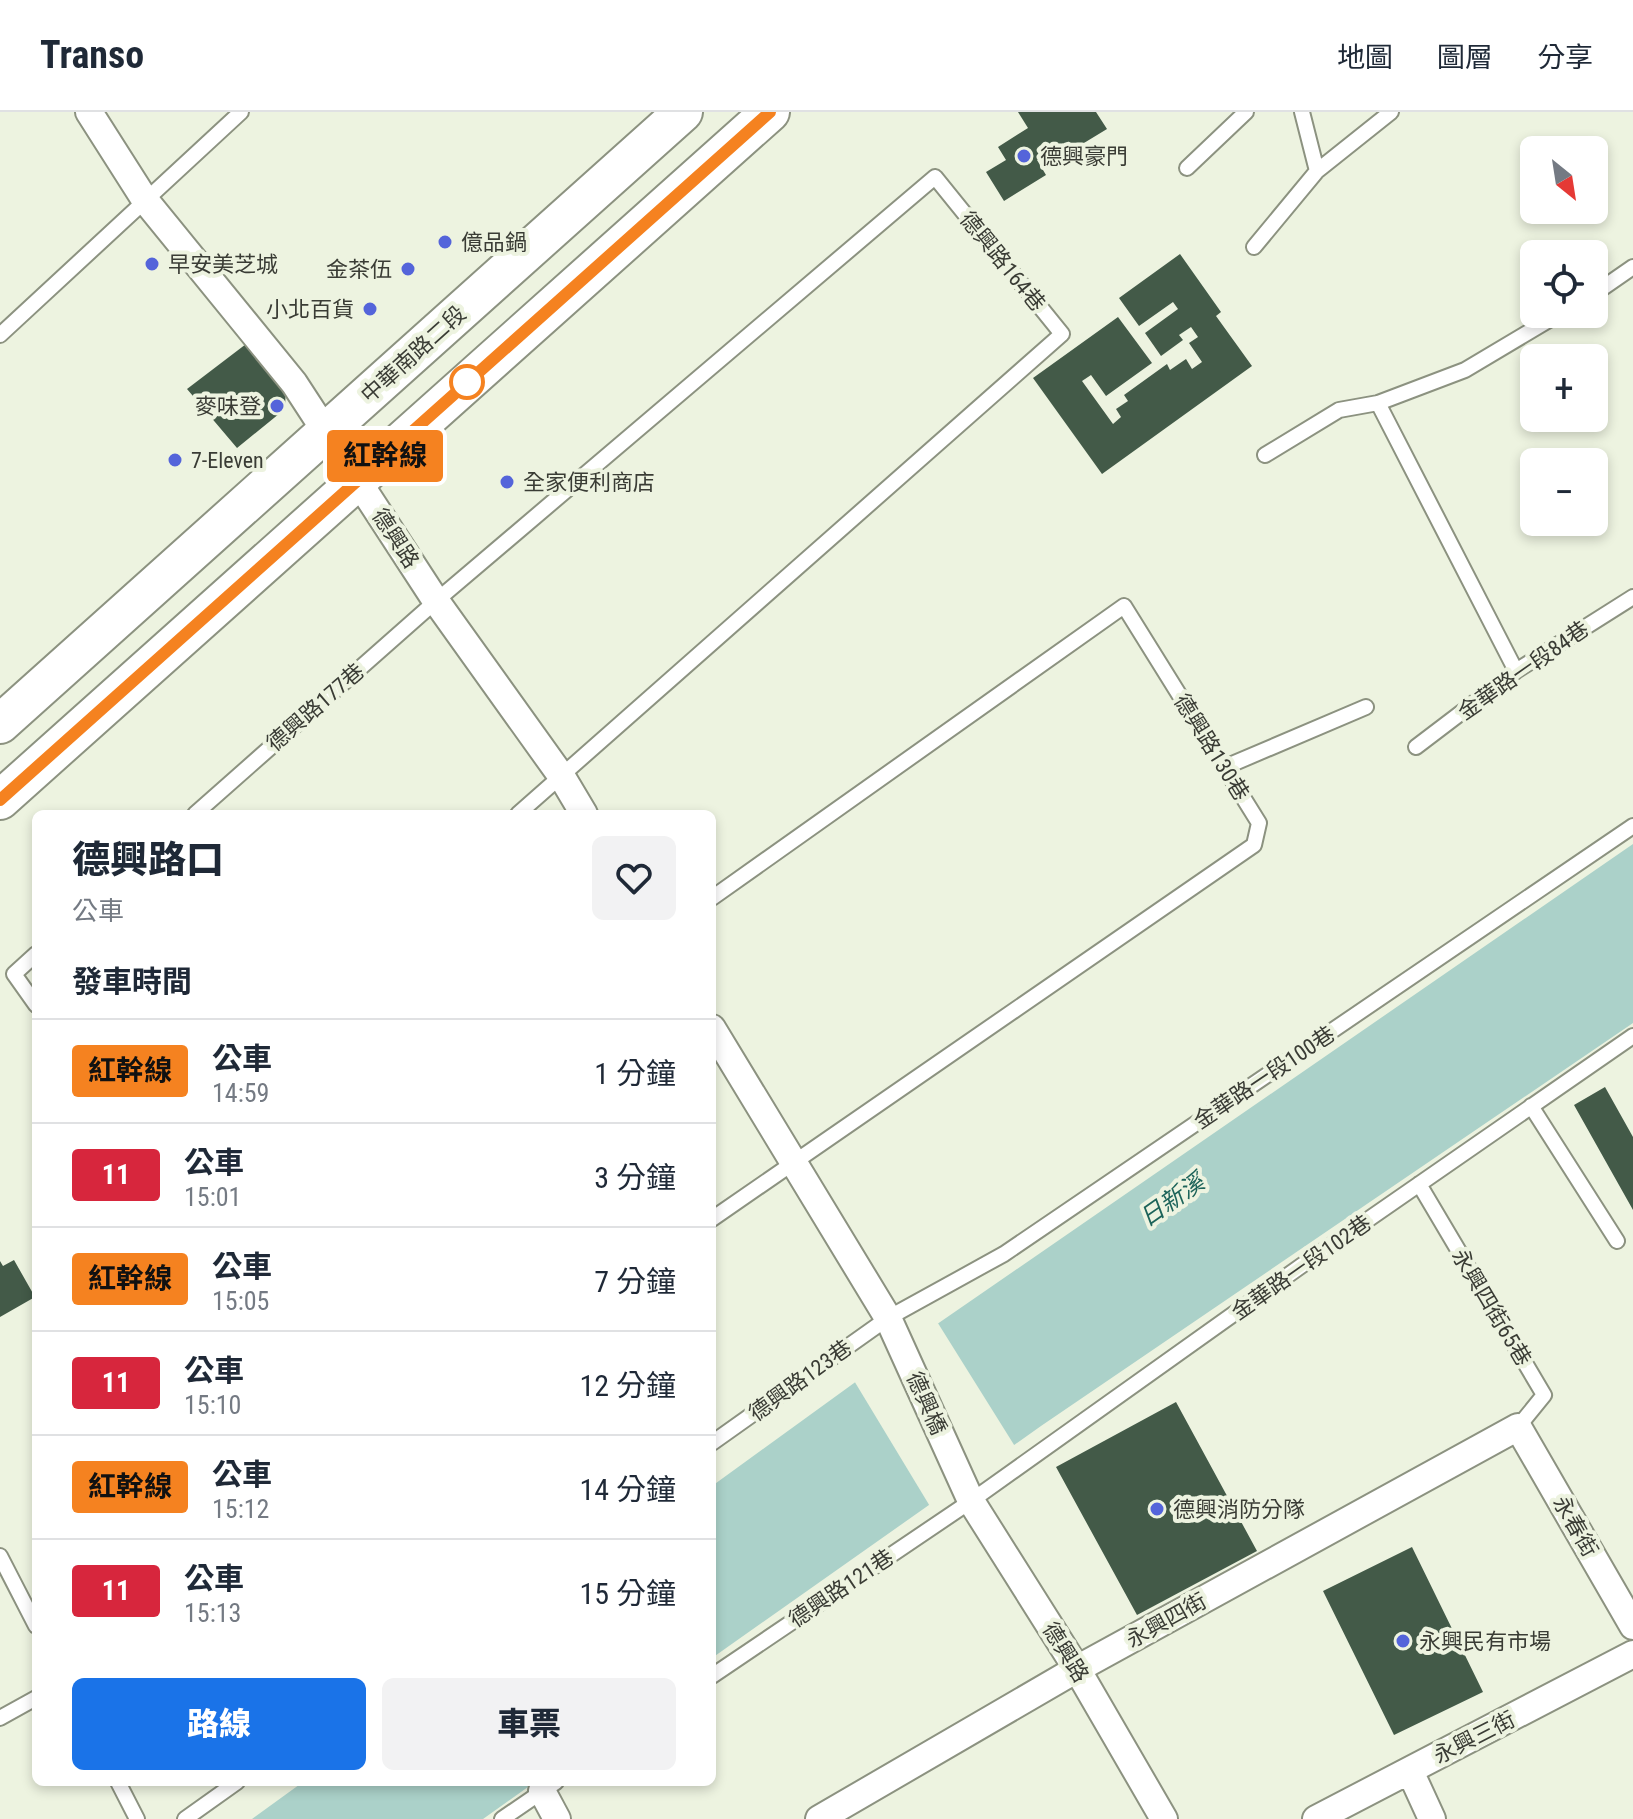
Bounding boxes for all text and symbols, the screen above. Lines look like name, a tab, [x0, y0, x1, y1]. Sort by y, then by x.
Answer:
text: Transo	[40, 33, 144, 77]
text: 地圖	[1337, 41, 1393, 74]
text: 圖層	[1437, 41, 1493, 74]
text: 分享	[1537, 41, 1593, 74]
north arrow	[1520, 136, 1608, 224]
map controls	[1520, 136, 1608, 536]
place label: 德興豪門	[1040, 144, 1128, 169]
marker: 德興豪門	[1015, 147, 1033, 165]
street label: 德興路164巷	[955, 207, 1050, 316]
place label: 億品鍋	[461, 230, 527, 255]
marker: 億品鍋	[436, 233, 454, 251]
button: locate	[1520, 240, 1608, 328]
place label: 早安美芝城	[168, 252, 278, 277]
marker: 早安美芝城	[143, 255, 161, 273]
place label: 金茶伍	[326, 257, 392, 282]
marker: 金茶伍	[399, 260, 417, 278]
place label: 小北百貨	[266, 297, 354, 322]
marker: 小北百貨	[361, 300, 379, 318]
street label: 中華南路二段	[356, 301, 471, 408]
button: +	[1520, 344, 1608, 432]
unlabelled marker	[450, 365, 484, 399]
place label: 麥味登	[195, 394, 261, 419]
marker: 麥味登	[268, 397, 286, 415]
line badge: 紅幹線	[339, 430, 431, 482]
text: 紅幹線	[343, 439, 427, 472]
place label: 7-Eleven	[191, 448, 264, 473]
button: −	[1520, 448, 1608, 536]
marker: 7-Eleven	[166, 451, 184, 469]
place label: 全家便利商店	[523, 470, 655, 495]
marker: 全家便利商店	[498, 473, 516, 491]
street label: 德興路	[367, 504, 424, 573]
street label: 金華路一段84巷	[1453, 616, 1593, 725]
street label: 德興路177巷	[262, 658, 369, 756]
street label: 德興路130巷	[1169, 690, 1254, 805]
button: heart	[592, 836, 676, 920]
text: 德興路口	[72, 838, 224, 882]
text: 公車	[72, 896, 124, 926]
text: 發車時間	[72, 964, 192, 999]
street label: 金華路一段100巷	[1189, 1021, 1339, 1134]
text: 公車	[212, 1041, 272, 1076]
text: 紅幹線	[88, 1054, 172, 1087]
text: 1 分鐘	[594, 1056, 676, 1091]
text: 14:59	[212, 1078, 269, 1108]
text: 公車	[184, 1145, 244, 1180]
text: 11	[102, 1158, 130, 1191]
text: 3 分鐘	[594, 1160, 676, 1195]
water label: 日新溪	[1134, 1166, 1212, 1232]
text: 15:01	[184, 1182, 241, 1212]
street label: 金華路一段102巷	[1227, 1210, 1376, 1325]
street label: 永興四街65巷	[1447, 1244, 1536, 1370]
text: 公車	[212, 1249, 272, 1284]
text: 紅幹線	[88, 1262, 172, 1295]
text: 7 分鐘	[594, 1264, 676, 1299]
text: 15:05	[212, 1286, 269, 1316]
street label: 德興路123巷	[744, 1335, 856, 1426]
text: 公車	[184, 1353, 244, 1388]
text: 11	[102, 1366, 130, 1399]
text: 12 分鐘	[579, 1368, 676, 1403]
street label: 德興橋	[902, 1368, 951, 1438]
text: 15:10	[184, 1390, 241, 1420]
text: 公車	[212, 1457, 272, 1492]
text: 紅幹線	[88, 1470, 172, 1503]
text: 14 分鐘	[579, 1472, 676, 1507]
street label: 永春街	[1548, 1491, 1603, 1561]
text: 15:12	[212, 1494, 269, 1524]
place label: 德興消防分隊	[1173, 1497, 1305, 1522]
marker: 德興消防分隊	[1148, 1500, 1166, 1518]
street label: 德興路121巷	[784, 1544, 898, 1632]
text: 公車	[184, 1561, 244, 1596]
text: 11	[102, 1574, 130, 1607]
text: 15 分鐘	[579, 1576, 676, 1611]
street label: 永興四街	[1122, 1588, 1211, 1653]
text: 15:13	[184, 1598, 241, 1628]
street label: 德興路	[1037, 1618, 1094, 1687]
place label: 永興民有市場	[1419, 1629, 1551, 1654]
marker: 永興民有市場	[1394, 1632, 1412, 1650]
button: 路線	[72, 1678, 366, 1770]
button: 車票	[382, 1678, 676, 1770]
street label: 永興三街	[1429, 1706, 1519, 1769]

